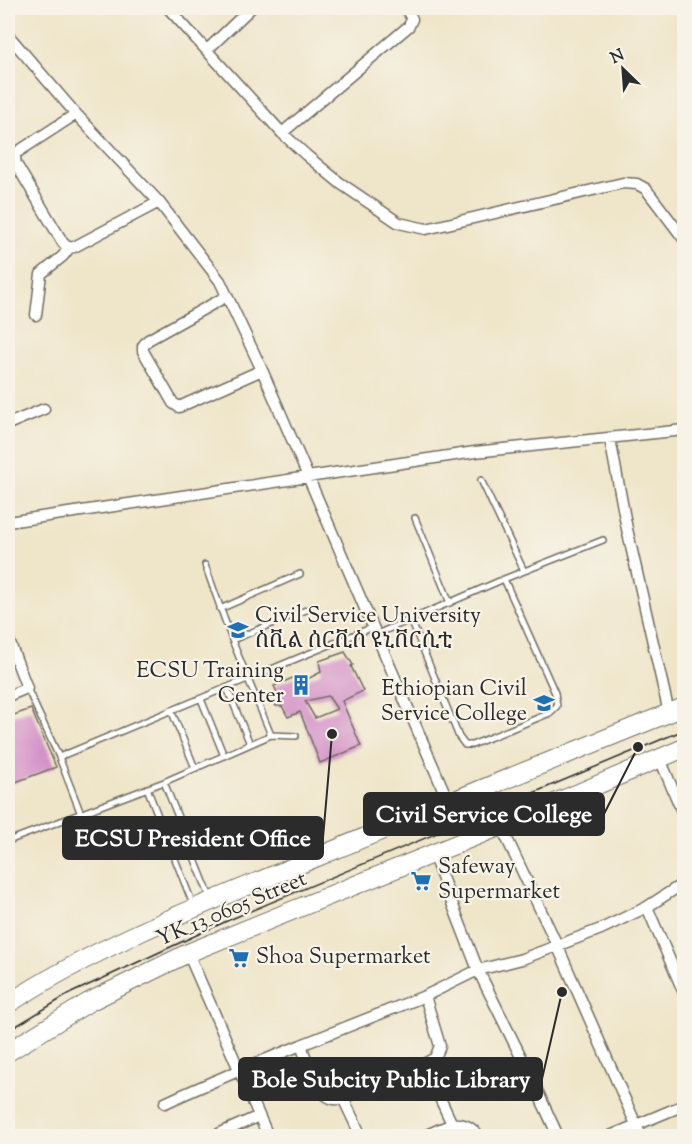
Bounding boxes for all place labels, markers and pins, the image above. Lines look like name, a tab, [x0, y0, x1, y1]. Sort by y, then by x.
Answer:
place label: Civil Service University ስቪል ሰርቪስ ዩኒቨርሲቲ	[255, 601, 481, 658]
school or university icon: Civil Service University ስቪል ሰርቪስ ዩኒቨርሲቲ	[226, 618, 250, 642]
place label: ECSU Training Center	[136, 656, 284, 713]
building icon: ECSU Training Center	[289, 673, 313, 697]
place label: Ethiopian Civil Service College	[381, 674, 527, 731]
school or university icon: Ethiopian Civil Service College	[532, 691, 556, 715]
callout: Civil Service College	[364, 793, 604, 835]
callout: ECSU President Office	[63, 817, 323, 859]
place label: Safeway Supermarket	[438, 852, 560, 909]
supermarket icon: Safeway Supermarket	[409, 869, 433, 893]
place label: Shoa Supermarket	[256, 942, 431, 974]
supermarket icon: Shoa Supermarket	[227, 946, 251, 970]
callout: Bole Subcity Public Library	[239, 1058, 542, 1100]

